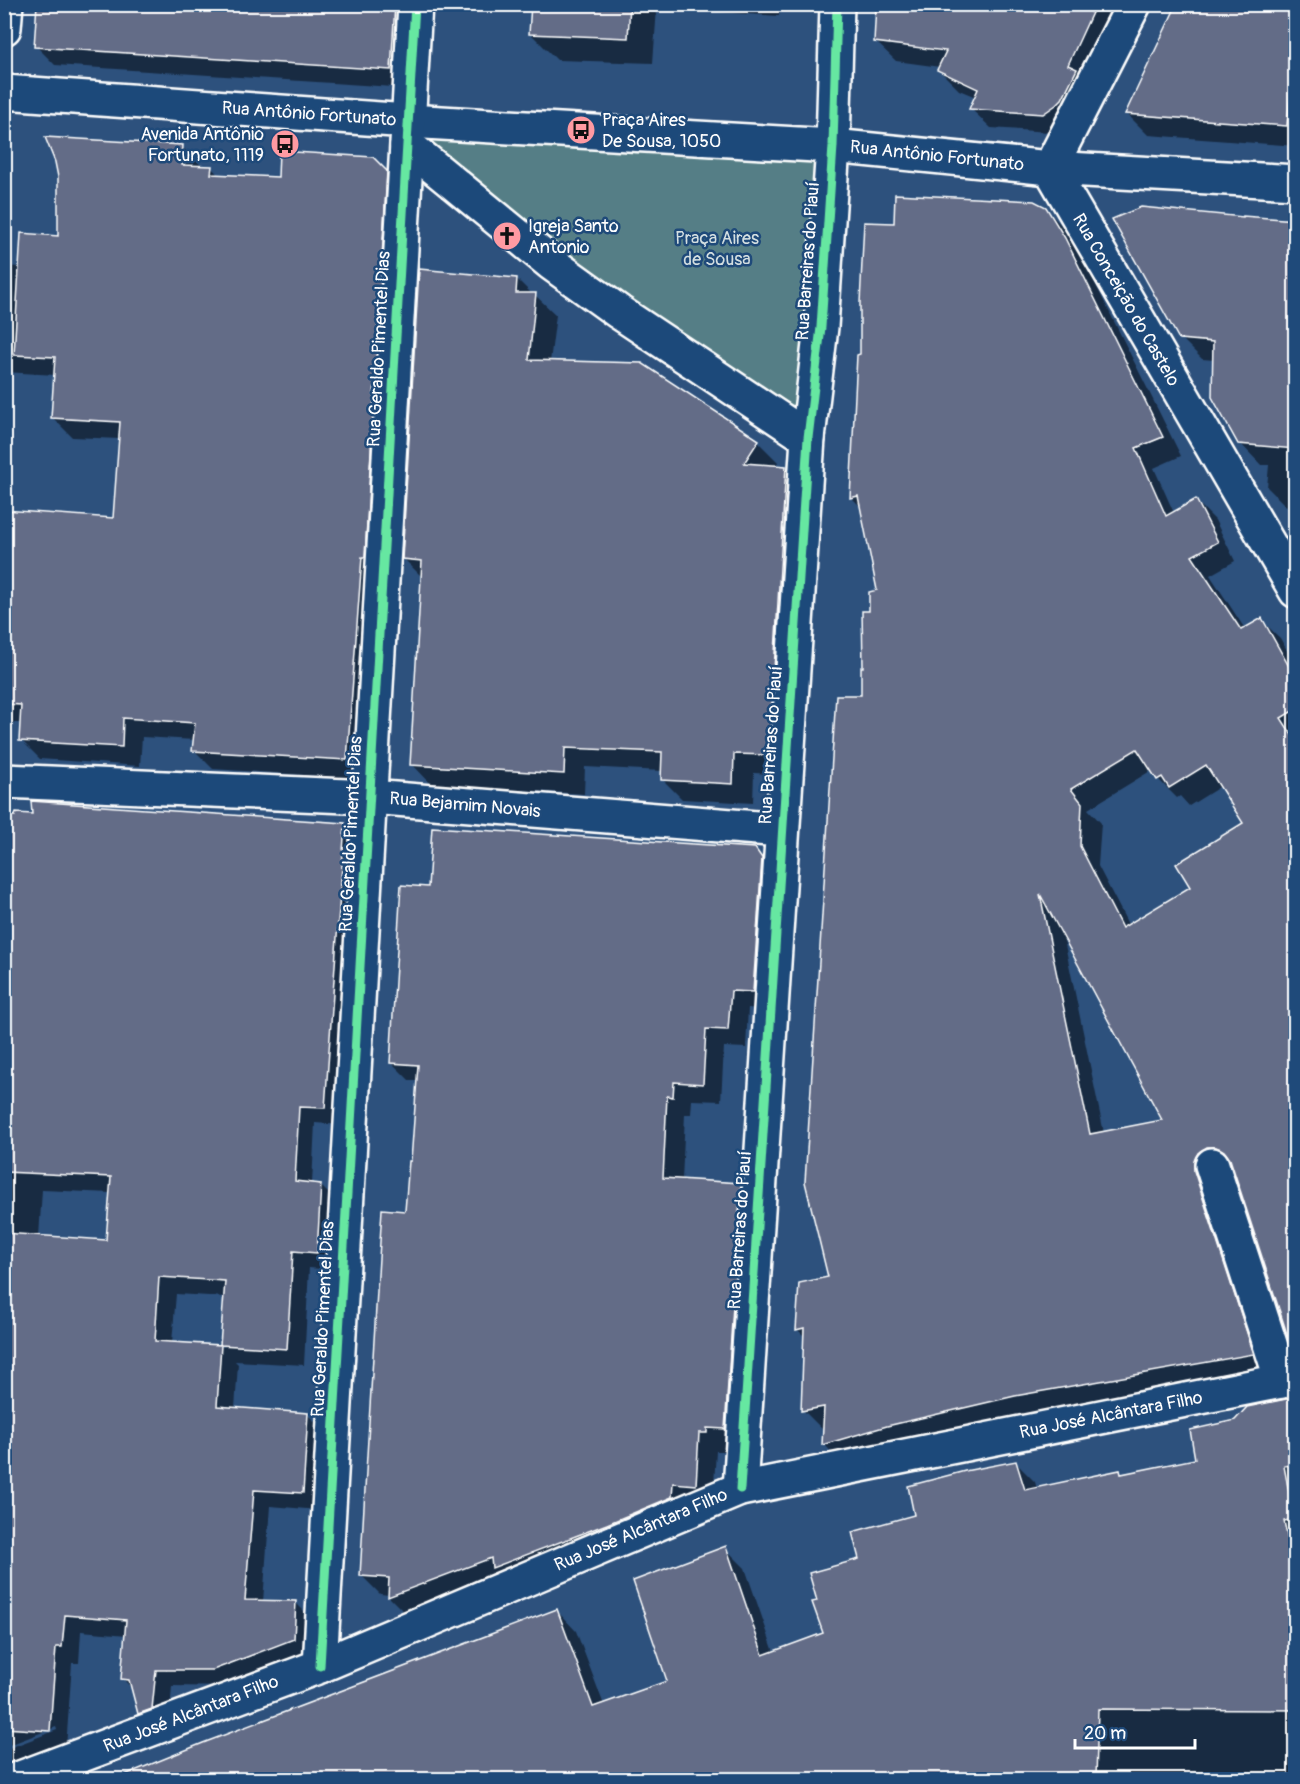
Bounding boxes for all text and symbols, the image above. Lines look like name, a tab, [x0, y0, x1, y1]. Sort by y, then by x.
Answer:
street label: Rua Antônio Fortunato	[221, 96, 397, 132]
place label: Praça Aires De Sousa, 1050	[602, 109, 721, 153]
bus stop icon: Praça Aires De Sousa, 1050	[565, 114, 597, 146]
place label: Avenida Antônio Fortunato, 1119	[140, 123, 264, 167]
bus stop icon: Avenida Antônio Fortunato, 1119	[269, 128, 301, 160]
street label: Rua Antônio Fortunato	[849, 135, 1025, 177]
street label: Rua Barreiras do Piauí	[791, 181, 825, 341]
street label: Rua Conceição do Castelo	[1067, 210, 1185, 391]
place label: Igreja Santo Antonio	[528, 215, 619, 259]
church icon: Igreja Santo Antonio	[491, 220, 523, 252]
park label: Praça Aires de Sousa	[675, 227, 759, 271]
street label: Rua Geraldo Pimentel Dias	[362, 250, 396, 448]
street label: Rua Barreiras do Piauí	[754, 665, 788, 825]
street label: Rua Geraldo Pimentel Dias	[334, 735, 368, 933]
street label: Rua Bejamim Novais	[389, 787, 541, 823]
street label: Rua Barreiras do Piauí	[723, 1150, 757, 1310]
street label: Rua Geraldo Pimentel Dias	[306, 1220, 340, 1418]
street label: Rua José Alcântara Filho	[1018, 1386, 1205, 1444]
street label: Rua José Alcântara Filho	[551, 1483, 731, 1577]
street label: Rua José Alcântara Filho	[100, 1670, 282, 1758]
scale bar	[1075, 1712, 1195, 1750]
text: 20 m	[1084, 1722, 1126, 1745]

